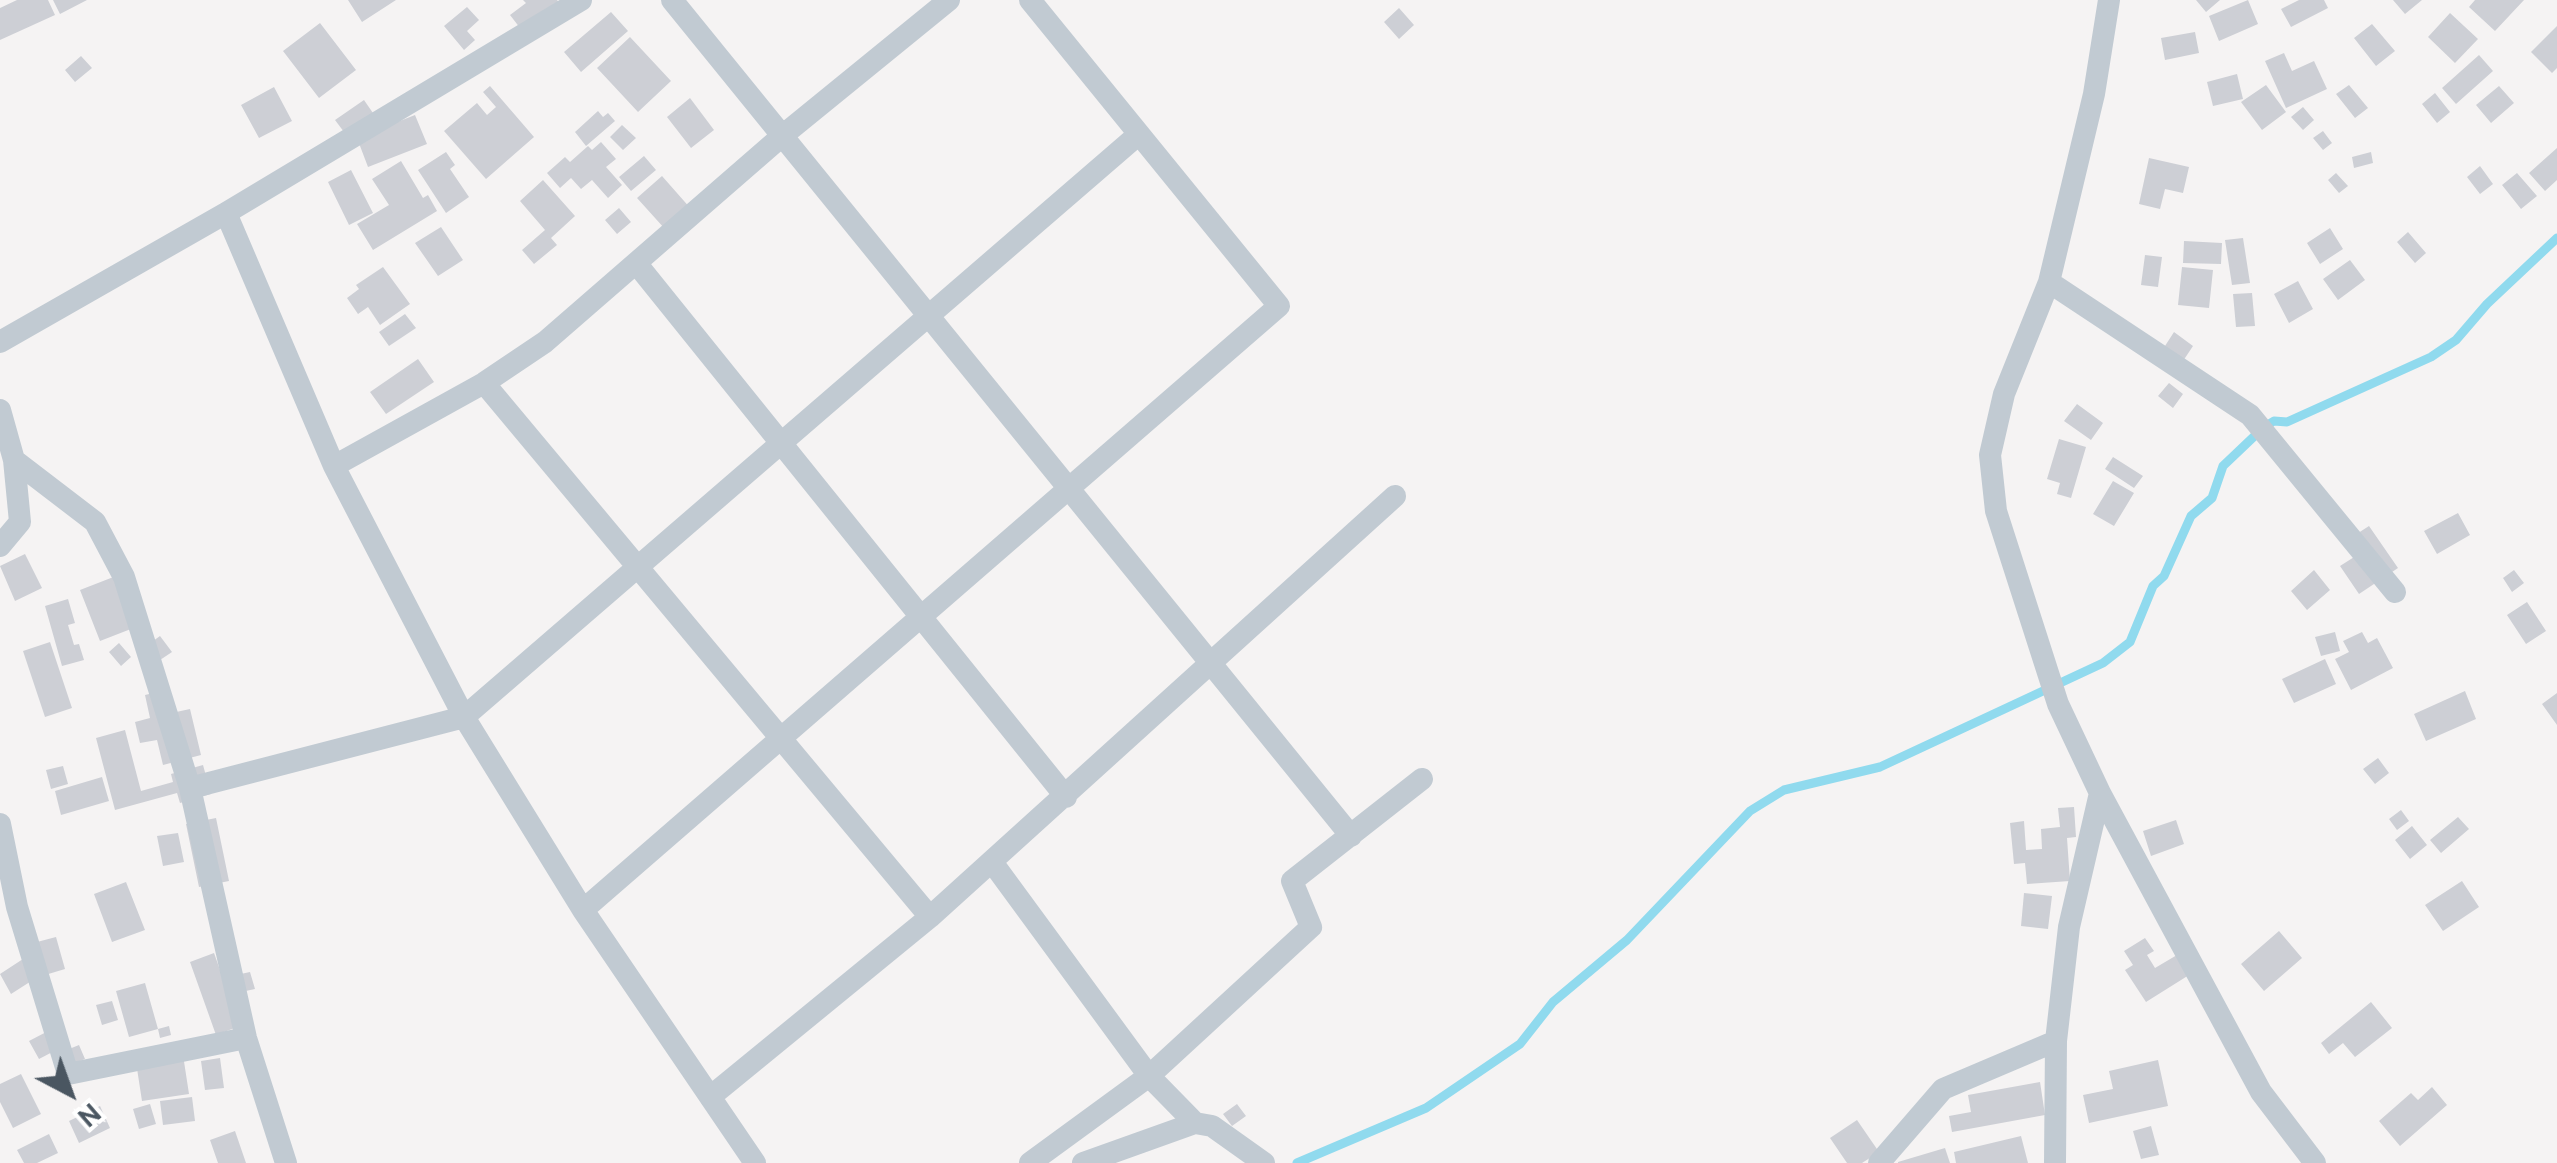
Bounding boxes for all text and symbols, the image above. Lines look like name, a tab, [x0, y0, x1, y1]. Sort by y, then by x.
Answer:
north arrow	[20, 1043, 120, 1143]
text: N	[71, 1096, 108, 1135]

